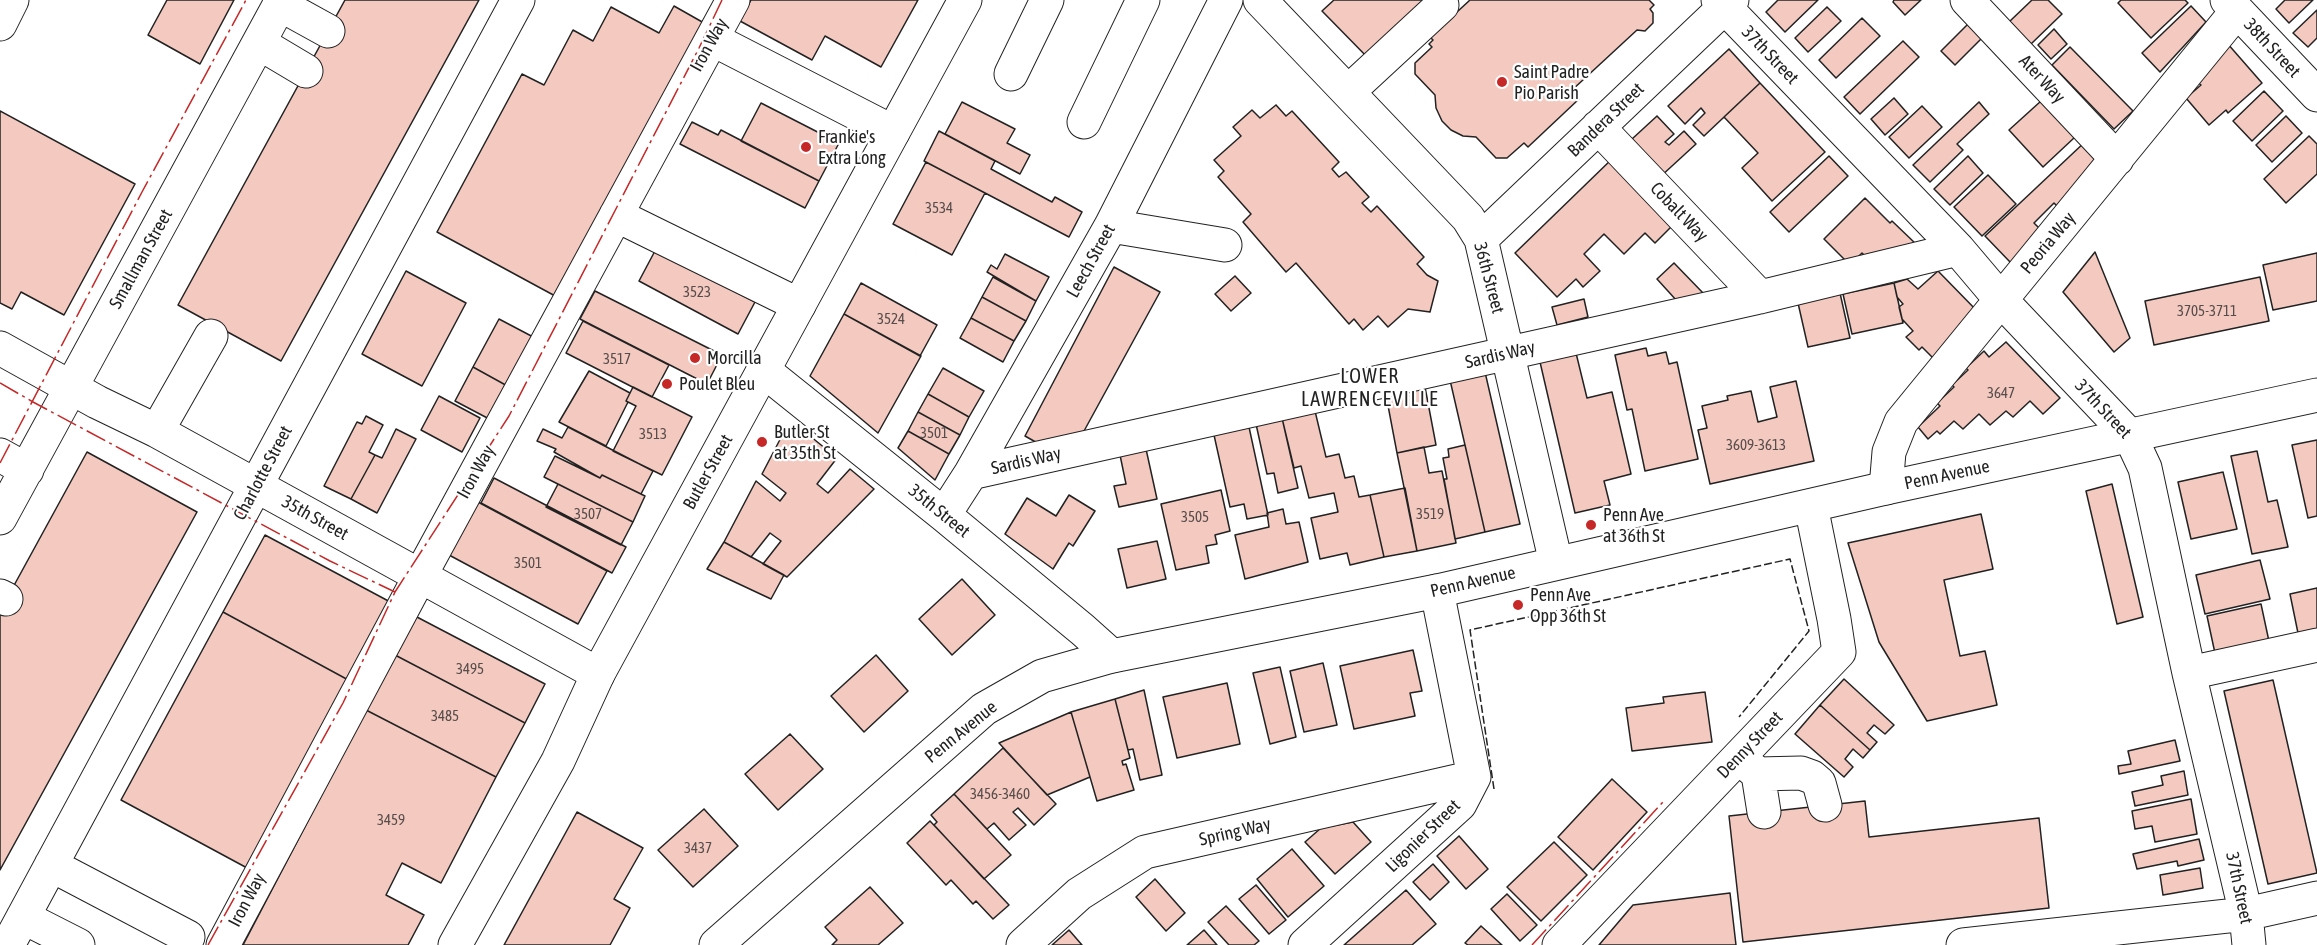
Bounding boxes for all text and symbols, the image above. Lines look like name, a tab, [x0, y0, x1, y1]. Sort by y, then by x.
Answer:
street label: Iron Way	[686, 14, 732, 76]
street label: 38th Street	[2239, 14, 2305, 82]
street label: 37th Street	[1737, 21, 1803, 89]
street label: Ater Way	[2014, 50, 2070, 108]
place label: Saint Padre Pio Parish	[1514, 61, 1589, 104]
marker: Saint Padre Pio Parish	[1495, 75, 1509, 89]
street label: Bandera Street	[1563, 78, 1649, 162]
place label: Frankie's Extra Long	[818, 126, 886, 168]
marker: Frankie's Extra Long	[799, 140, 813, 154]
street label: Cobalt Way	[1645, 178, 1713, 246]
house number: 3534	[925, 199, 953, 217]
street label: Smallman Street	[105, 205, 177, 313]
street label: Peoria Way	[2016, 208, 2080, 278]
street label: Leech Street	[1062, 221, 1120, 301]
street label: 36th Street	[1469, 240, 1509, 316]
house number: 3523	[683, 283, 711, 301]
house number: 3705-3711	[2177, 302, 2237, 320]
house number: 3524	[877, 310, 905, 328]
street label: Sardis Way	[1463, 336, 1537, 374]
place label: Morcilla	[707, 347, 762, 369]
house number: 3517	[603, 350, 631, 368]
marker: Morcilla	[688, 351, 702, 365]
district label: LOWER LAWRENCEVILLE	[1301, 365, 1439, 412]
place label: Poulet Bleu	[679, 373, 755, 395]
street label: 37th Street	[2070, 375, 2136, 443]
marker: Poulet Bleu	[660, 377, 674, 391]
house number: 3647	[1987, 384, 2015, 402]
place label: Butler St at 35th St	[774, 421, 836, 464]
street label: Charlotte Street	[229, 422, 297, 524]
house number: 3501	[920, 424, 948, 442]
house number: 3513	[639, 425, 667, 443]
street label: Butler Street	[679, 431, 737, 513]
marker: Butler St at 35th St	[755, 435, 769, 449]
house number: 3609-3613	[1726, 436, 1786, 454]
street label: Iron Way	[453, 441, 499, 503]
street label: Sardis Way	[989, 442, 1063, 480]
street label: Penn Avenue	[1902, 455, 1992, 495]
street label: 35th Street	[904, 480, 974, 542]
street label: 35th Street	[278, 491, 352, 545]
place label: Penn Ave at 36th St	[1603, 504, 1665, 546]
house number: 3507	[574, 505, 602, 523]
house number: 3519	[1416, 505, 1444, 523]
house number: 3505	[1181, 508, 1209, 526]
marker: Penn Ave at 36th St	[1584, 518, 1598, 532]
house number: 3501	[514, 554, 542, 572]
street label: Penn Avenue	[1428, 562, 1518, 602]
place label: Penn Ave Opp 36th St	[1530, 584, 1606, 626]
marker: Penn Ave Opp 36th St	[1511, 598, 1525, 612]
house number: 3495	[456, 660, 484, 678]
street label: Penn Avenue	[921, 696, 1001, 768]
house number: 3485	[431, 707, 459, 725]
street label: Denny Street	[1713, 707, 1787, 783]
house number: 3456-3460	[970, 785, 1030, 803]
street label: Ligonier Street	[1381, 795, 1465, 877]
house number: 3459	[377, 811, 405, 829]
street label: Spring Way	[1197, 813, 1273, 851]
house number: 3437	[684, 839, 712, 857]
street label: 37th Street	[2221, 850, 2257, 926]
street label: Iron Way	[224, 869, 270, 931]

